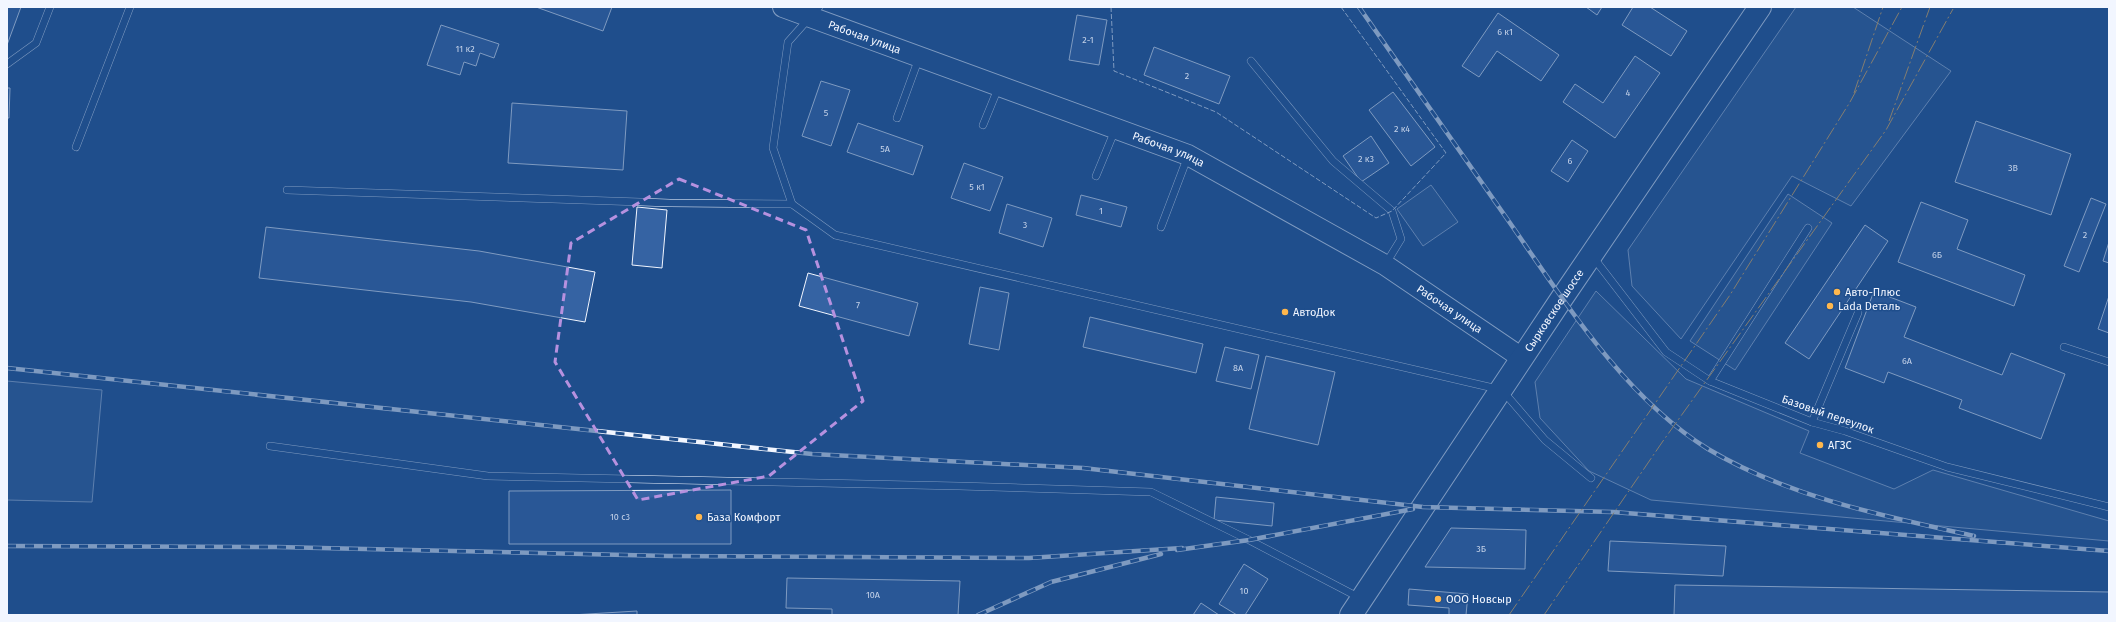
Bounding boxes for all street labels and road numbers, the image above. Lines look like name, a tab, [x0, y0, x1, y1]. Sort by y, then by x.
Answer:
street label: Рабочая улица	[826, 18, 903, 57]
street label: Рабочая улица	[1131, 129, 1207, 170]
street label: Сырковское шоссе	[1522, 267, 1587, 354]
street label: Рабочая улица	[1414, 283, 1485, 336]
street label: Базовый переулок	[1780, 393, 1876, 436]

